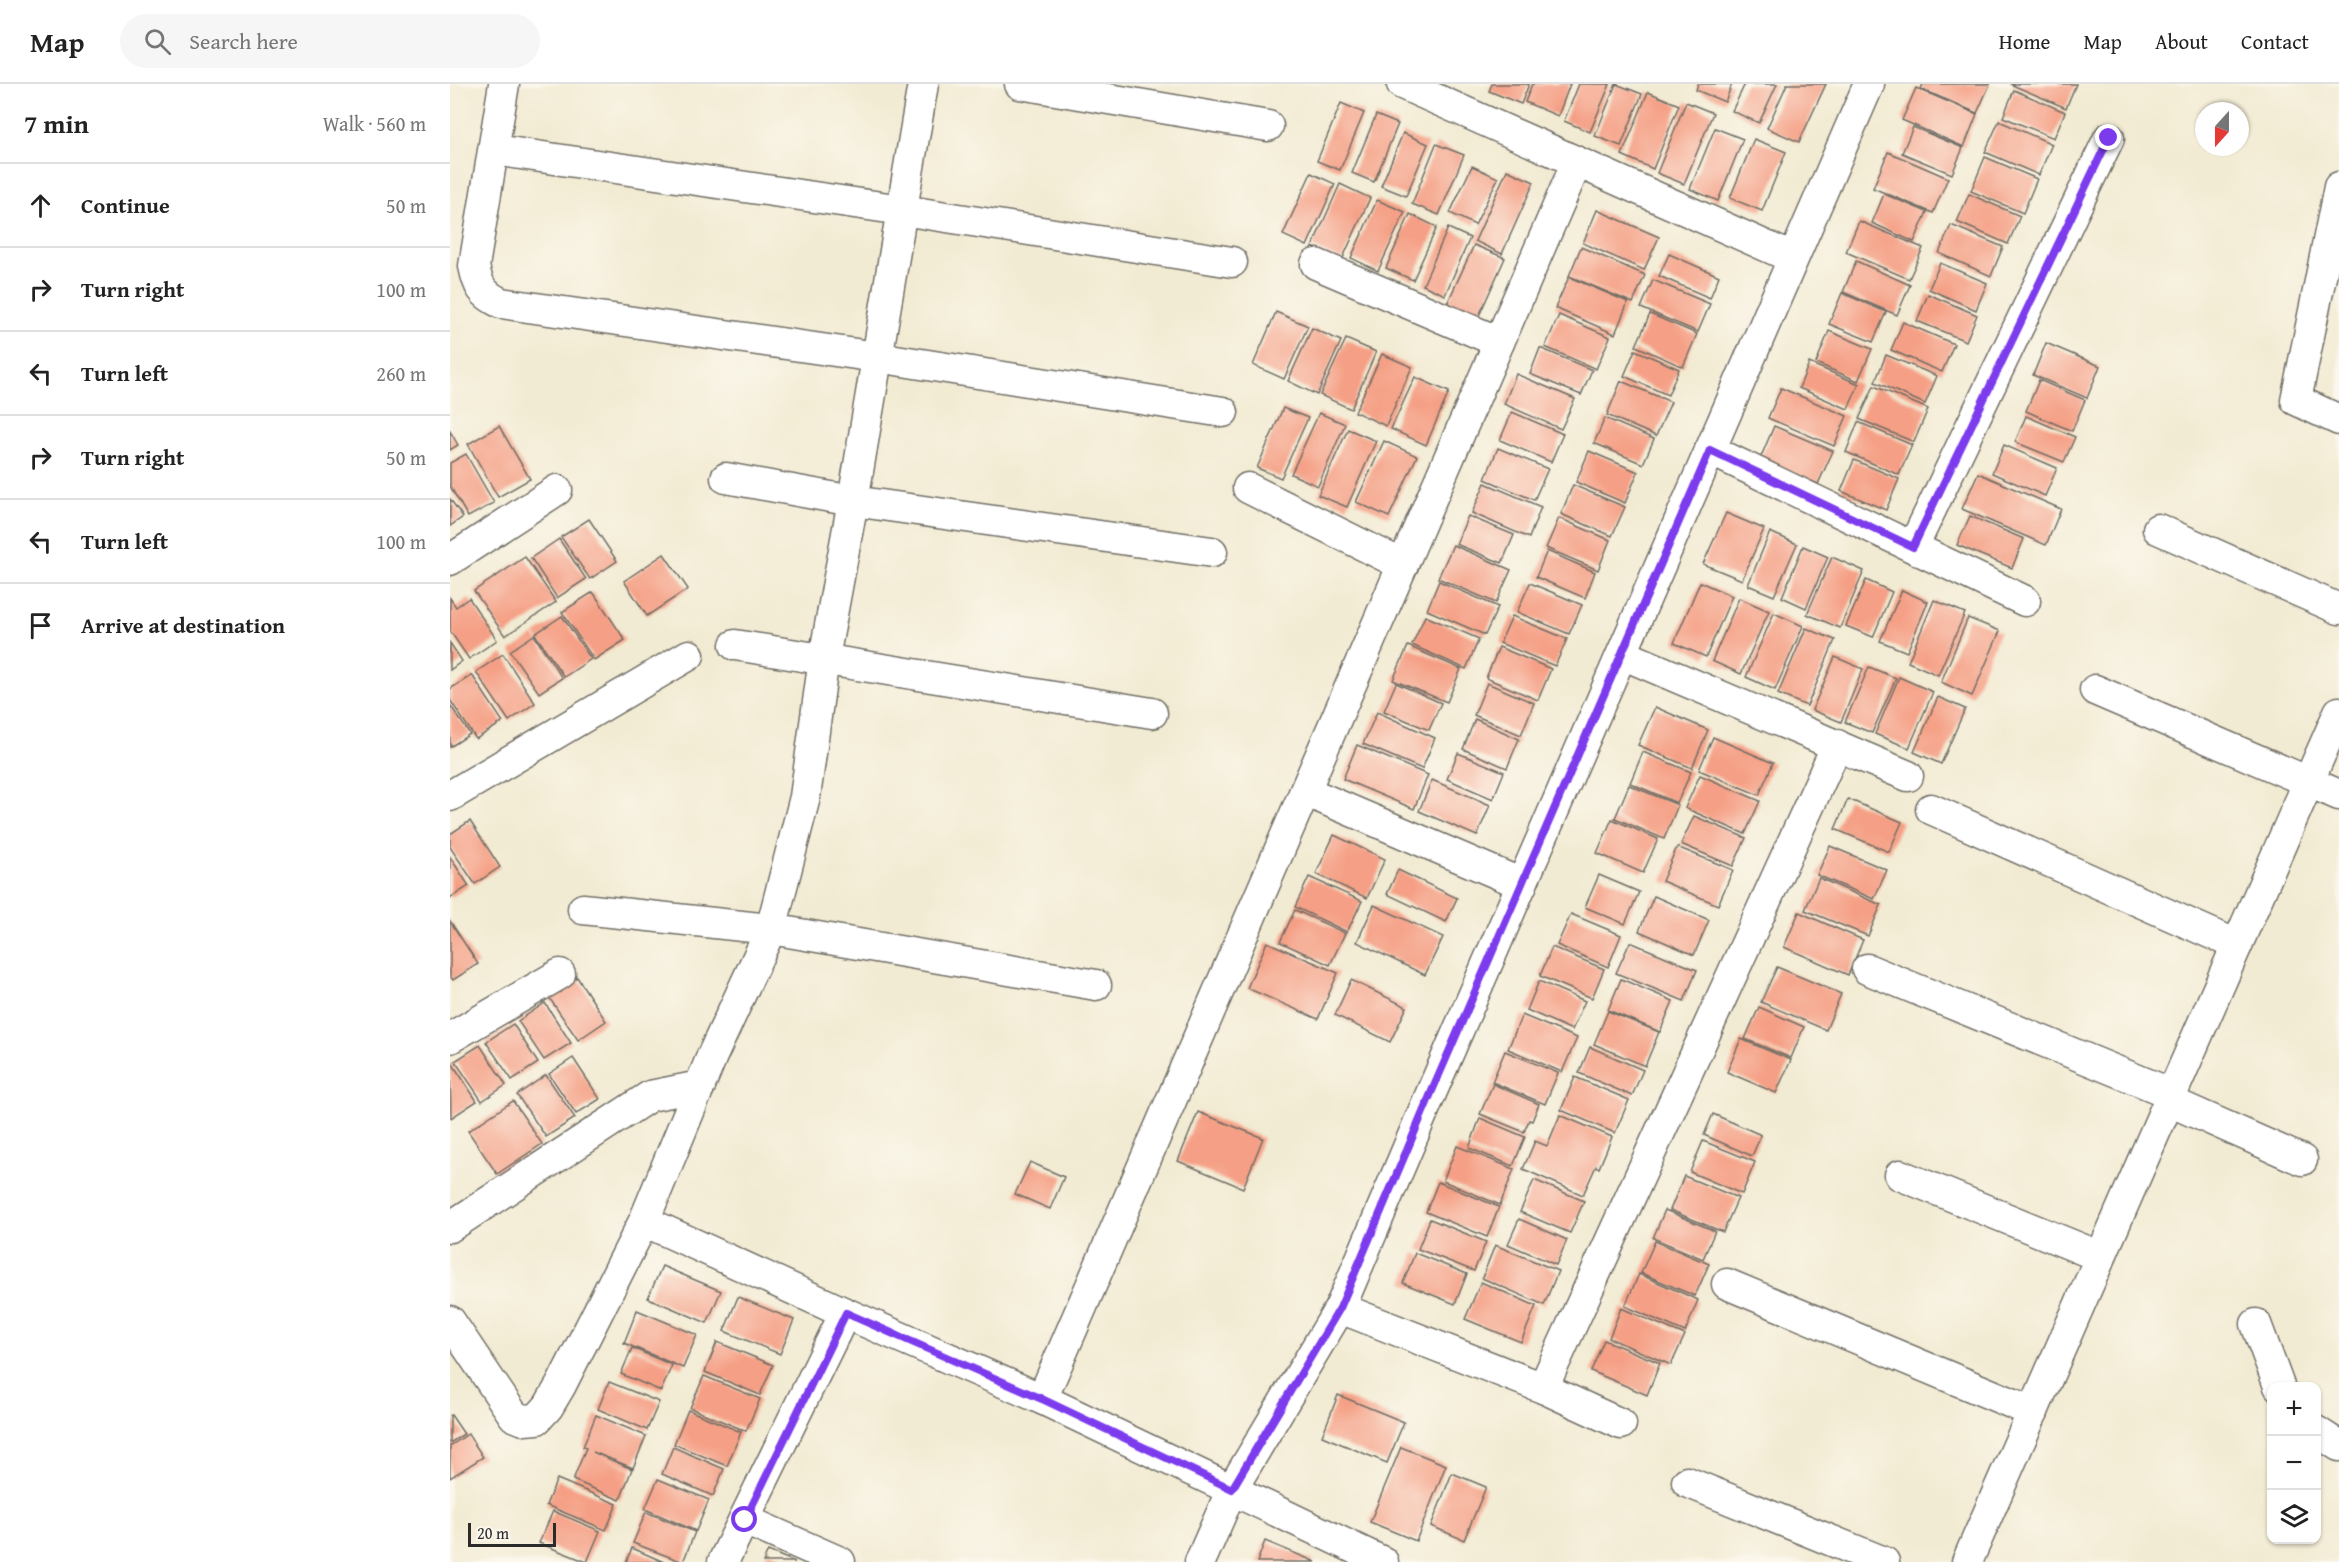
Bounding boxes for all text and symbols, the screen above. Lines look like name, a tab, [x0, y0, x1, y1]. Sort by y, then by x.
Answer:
search box	[120, 14, 540, 68]
text: Map	[30, 21, 84, 62]
icon: search	[141, 25, 174, 58]
text: Search here	[189, 25, 298, 57]
text: Home	[1999, 26, 2050, 57]
text: Map	[2083, 26, 2122, 57]
text: About	[2155, 26, 2208, 57]
text: Contact	[2241, 26, 2309, 57]
north arrow	[2195, 102, 2249, 156]
text: 7 min	[24, 104, 89, 143]
text: Walk · 560 m	[323, 109, 426, 138]
route end	[2095, 124, 2121, 150]
icon: ahead	[24, 189, 57, 222]
text: Continue	[81, 189, 170, 221]
text: 50 m	[386, 191, 426, 220]
icon: right	[24, 273, 57, 306]
text: Turn right	[81, 273, 184, 305]
text: 100 m	[376, 275, 426, 304]
icon: left	[24, 357, 57, 390]
text: Turn left	[81, 357, 168, 389]
text: 260 m	[376, 359, 426, 388]
icon: right	[24, 441, 57, 474]
text: Turn right	[81, 441, 184, 473]
text: 50 m	[386, 443, 426, 472]
icon: left	[24, 525, 57, 558]
text: Turn left	[81, 525, 168, 557]
text: 100 m	[376, 527, 426, 556]
icon: arrive	[24, 609, 57, 642]
text: Arrive at destination	[81, 609, 285, 641]
map controls	[2267, 1382, 2321, 1544]
button: +	[2267, 1382, 2321, 1436]
button: −	[2267, 1436, 2321, 1490]
button: layers	[2267, 1490, 2321, 1544]
route start	[731, 1506, 757, 1532]
scale bar	[468, 1520, 556, 1548]
text: 20 m	[477, 1521, 509, 1545]

